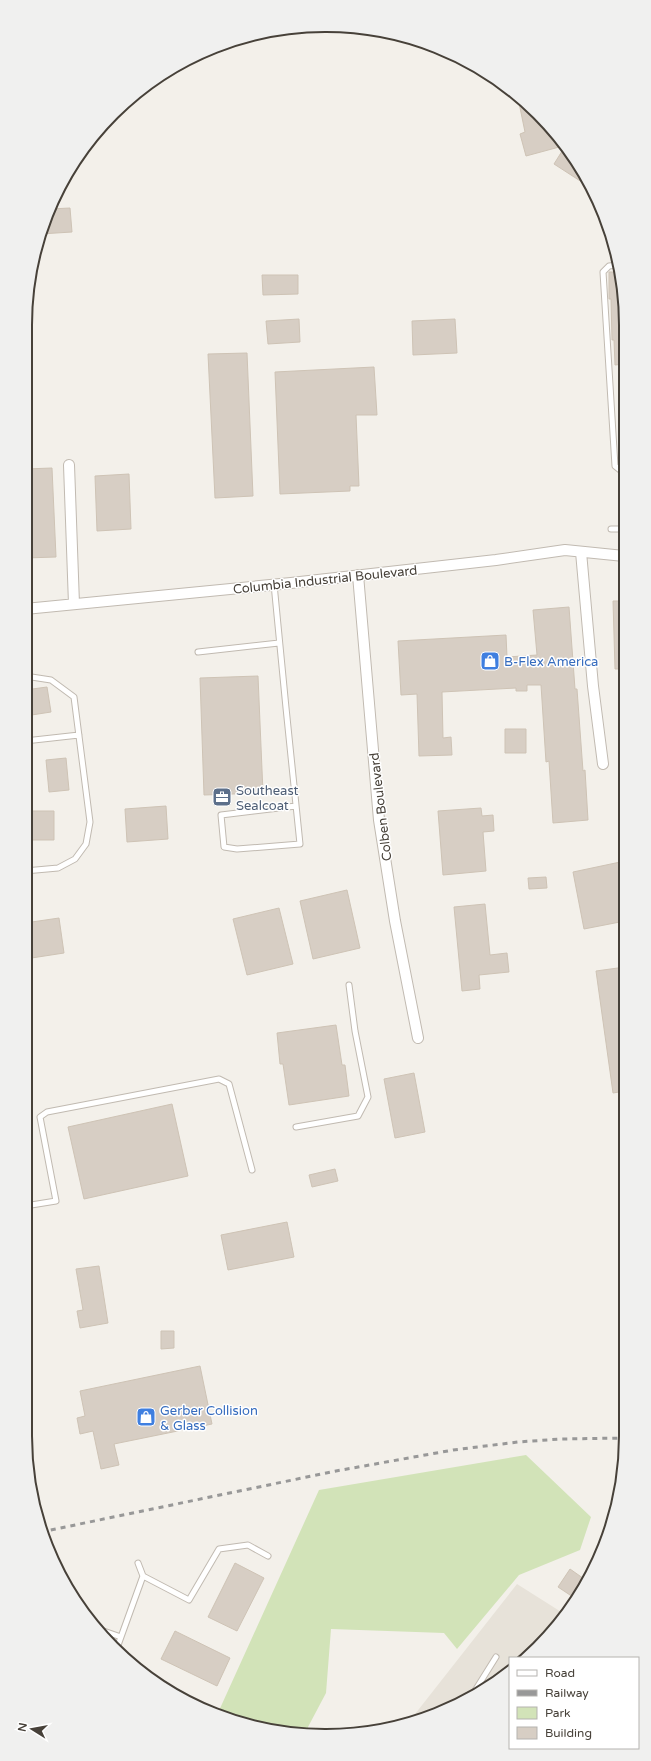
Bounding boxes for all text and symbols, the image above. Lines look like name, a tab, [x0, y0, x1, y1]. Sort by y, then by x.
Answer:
street label: Columbia Industrial Boulevard	[232, 562, 418, 598]
shop icon: B-Flex America	[479, 650, 501, 672]
place label: B-Flex America	[504, 654, 598, 670]
street label: Colben Boulevard	[366, 752, 396, 862]
place label: Southeast Sealcoat	[236, 783, 299, 814]
office icon: Southeast Sealcoat	[211, 786, 233, 808]
place label: Gerber Collision & Glass	[160, 1403, 258, 1434]
shop icon: Gerber Collision & Glass	[135, 1406, 157, 1428]
legend	[509, 1657, 639, 1749]
text: Road	[545, 1666, 575, 1680]
text: Railway	[545, 1686, 589, 1700]
text: Park	[545, 1706, 571, 1720]
north arrow	[12, 1709, 52, 1749]
text: N	[15, 1722, 30, 1733]
text: Building	[545, 1726, 592, 1740]

